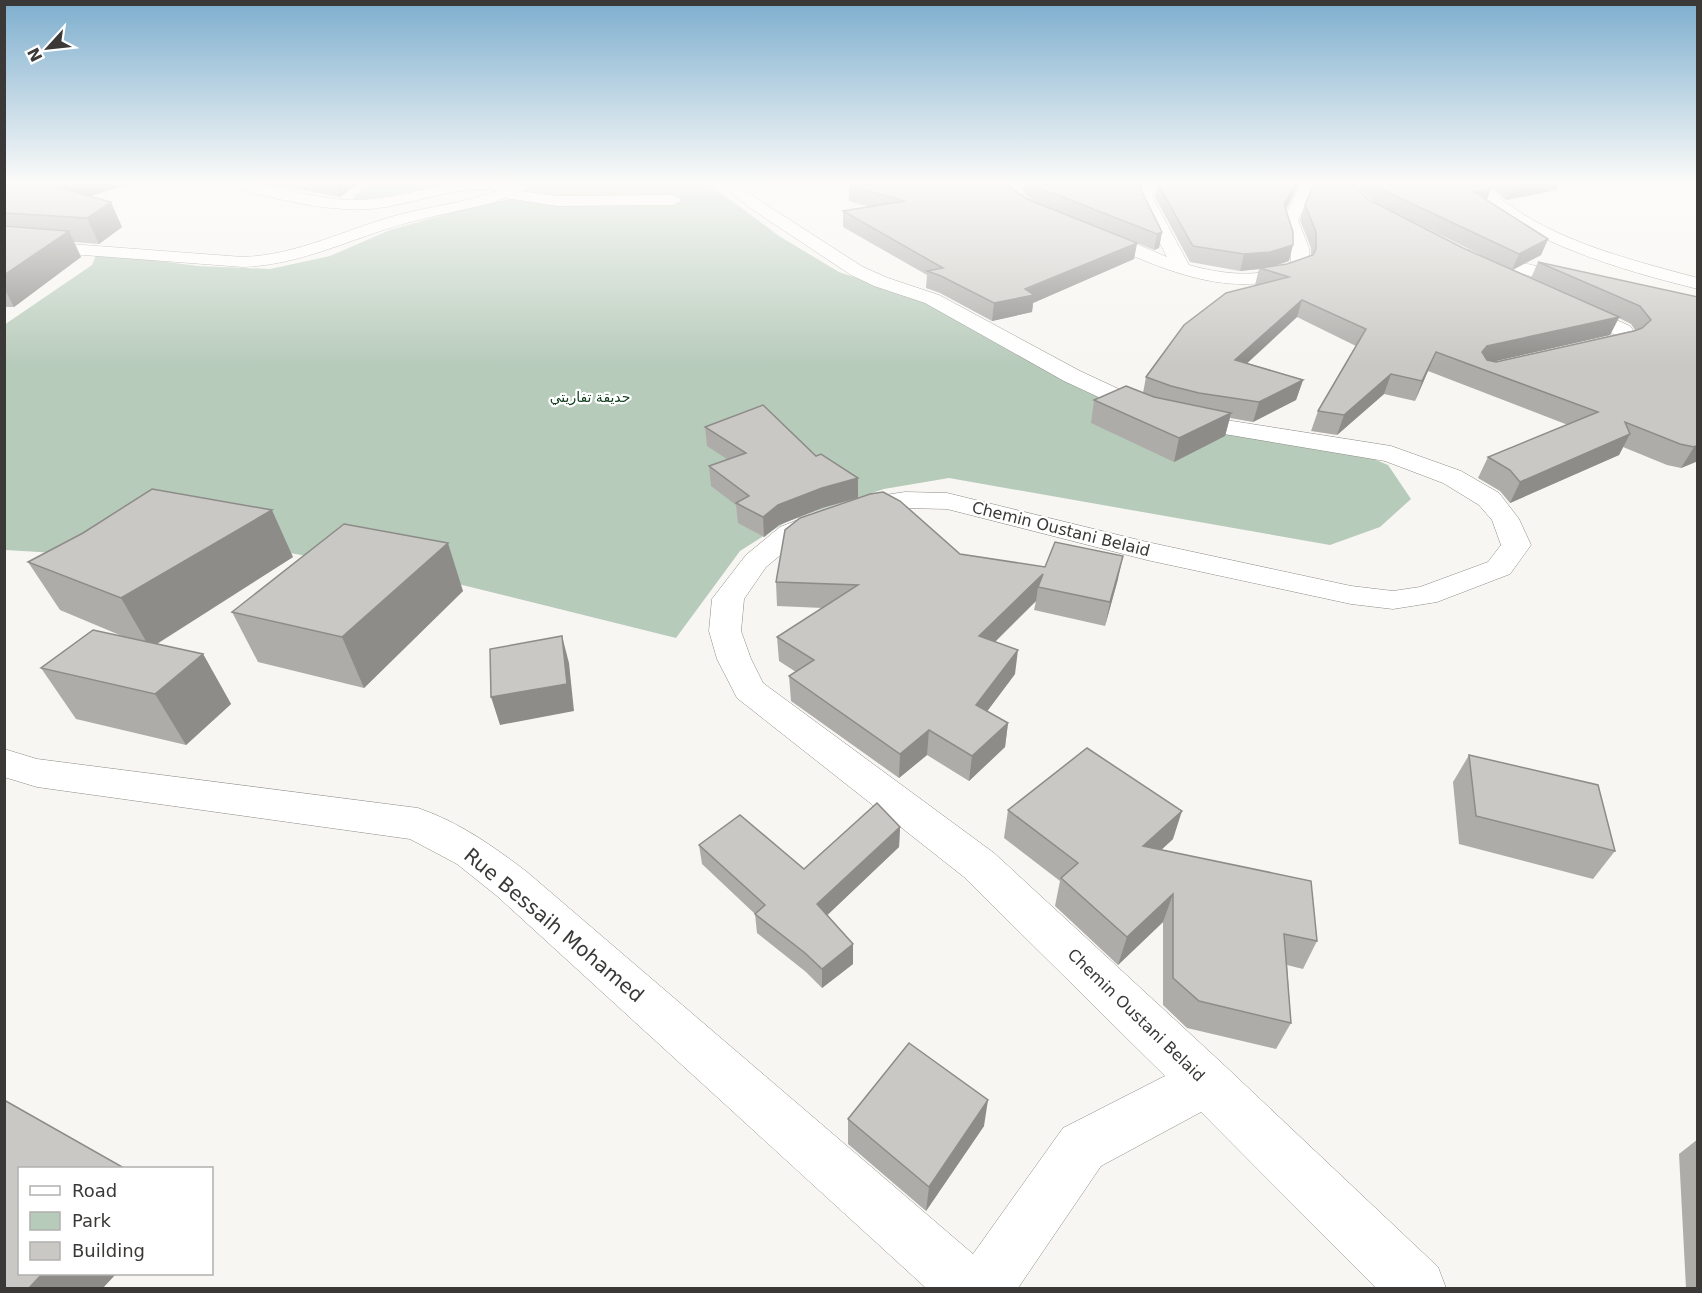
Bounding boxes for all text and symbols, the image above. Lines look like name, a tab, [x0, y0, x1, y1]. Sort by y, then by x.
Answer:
north arrow	[18, 18, 78, 78]
text: N	[24, 44, 47, 65]
park label: حديقة تفاريتي	[550, 389, 630, 406]
street label: Chemin Oustani Belaid	[970, 498, 1152, 560]
street label: Rue Bessaih Mohamed	[459, 843, 649, 1007]
street label: Chemin Oustani Belaid	[1064, 945, 1208, 1085]
legend	[18, 1167, 213, 1275]
text: Road	[72, 1180, 117, 1201]
text: Park	[72, 1210, 111, 1231]
text: Building	[72, 1240, 145, 1261]

